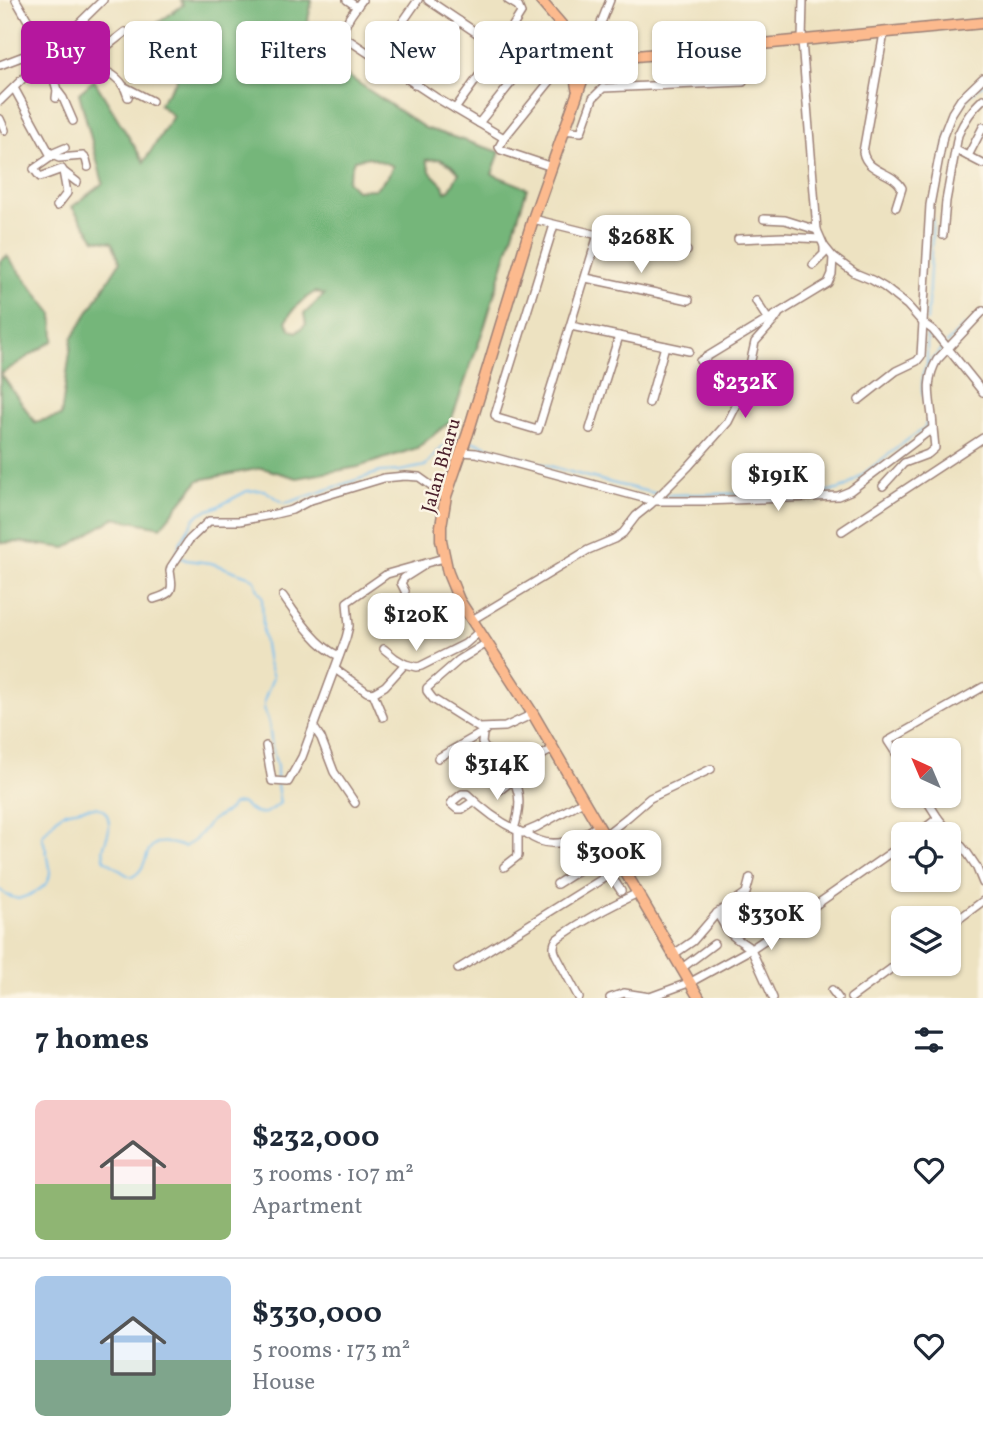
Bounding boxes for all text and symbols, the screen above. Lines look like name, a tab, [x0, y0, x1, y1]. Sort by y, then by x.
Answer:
chip: Buy	[21, 21, 110, 84]
chip: Rent	[124, 21, 222, 84]
chip: Filters	[236, 21, 351, 84]
chip: New	[365, 21, 460, 84]
chip: Apartment	[474, 21, 638, 84]
chip: House	[652, 21, 766, 84]
pin: $268K	[592, 216, 690, 275]
text: $268K	[608, 222, 674, 254]
pin: $232K	[696, 360, 794, 420]
text: $232K	[713, 367, 777, 399]
street label: Jalan Bharu	[416, 415, 468, 516]
pin: $191K	[729, 454, 827, 513]
text: $191K	[748, 460, 808, 492]
pin: $120K	[367, 594, 465, 653]
text: $120K	[384, 600, 448, 632]
north arrow	[891, 738, 961, 808]
map controls	[891, 738, 961, 976]
pin: $314K	[448, 742, 546, 802]
text: $314K	[465, 749, 529, 781]
button: locate	[891, 822, 961, 892]
pin: $300K	[562, 830, 660, 890]
text: $300K	[576, 837, 646, 869]
pin: $330K	[722, 892, 820, 952]
text: $330K	[738, 899, 804, 931]
button: layers	[891, 906, 961, 976]
text: 7 homes	[35, 1019, 149, 1061]
icon: filters	[910, 1021, 948, 1059]
text: $232,000	[252, 1117, 380, 1159]
icon: home	[91, 1128, 175, 1212]
icon: heart	[910, 1151, 948, 1189]
text: 3 rooms · 107 m²	[252, 1159, 414, 1191]
text: Apartment	[252, 1191, 363, 1223]
text: $330,000	[252, 1293, 382, 1335]
icon: home	[91, 1304, 175, 1388]
icon: heart	[910, 1327, 948, 1365]
text: 5 rooms · 173 m²	[252, 1335, 410, 1367]
text: House	[252, 1367, 315, 1399]

